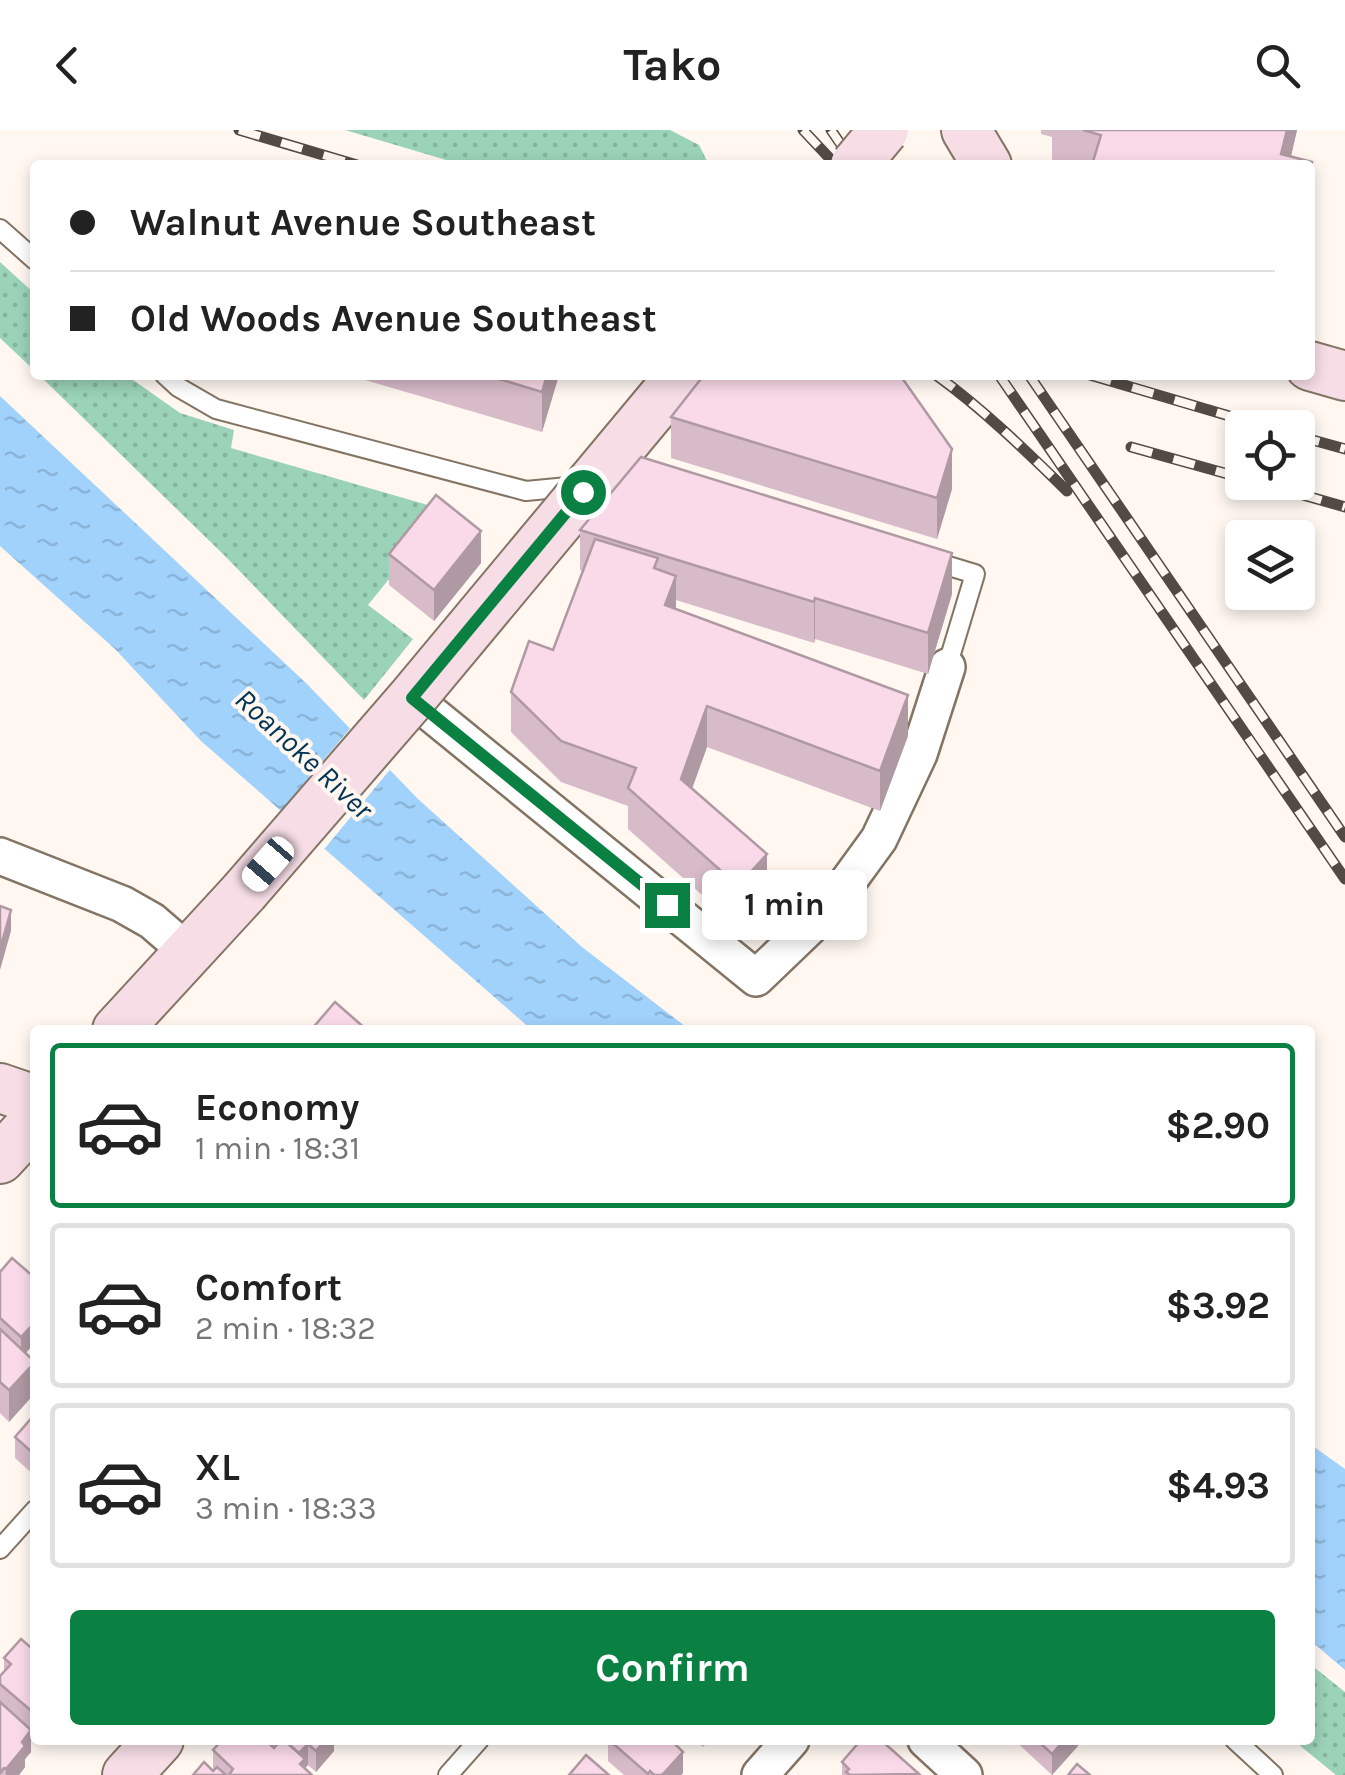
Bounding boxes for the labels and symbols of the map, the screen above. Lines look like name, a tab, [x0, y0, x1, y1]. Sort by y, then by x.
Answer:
route start	[561, 470, 606, 515]
water label: Roanoke River	[228, 681, 382, 828]
car	[237, 832, 299, 896]
callout: 1 min	[702, 870, 867, 940]
route end	[645, 883, 690, 928]

